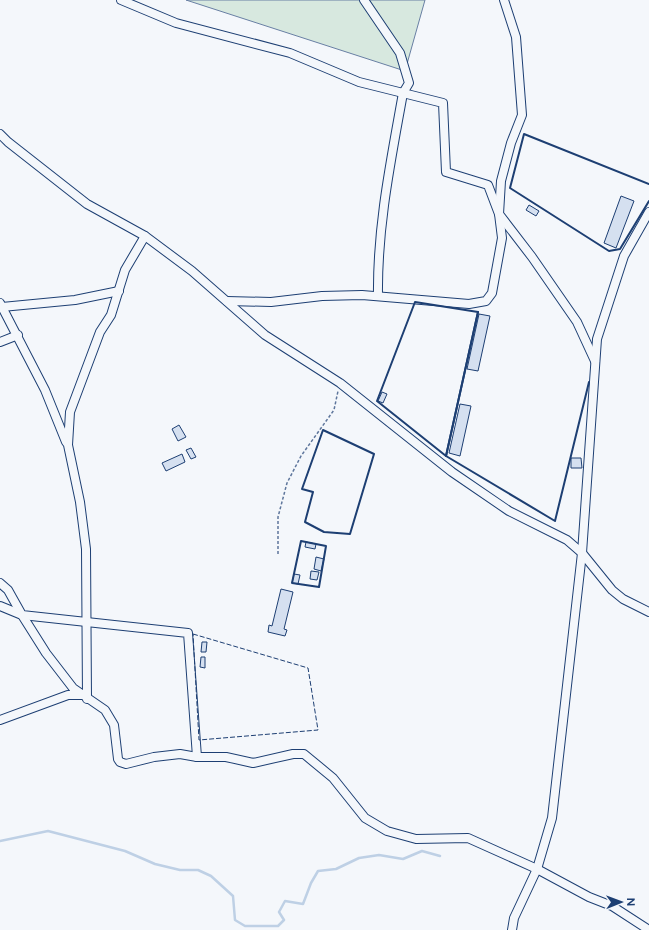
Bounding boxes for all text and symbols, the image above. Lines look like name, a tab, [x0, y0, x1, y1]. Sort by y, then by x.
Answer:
north arrow	[601, 882, 641, 922]
text: N	[624, 897, 637, 906]

